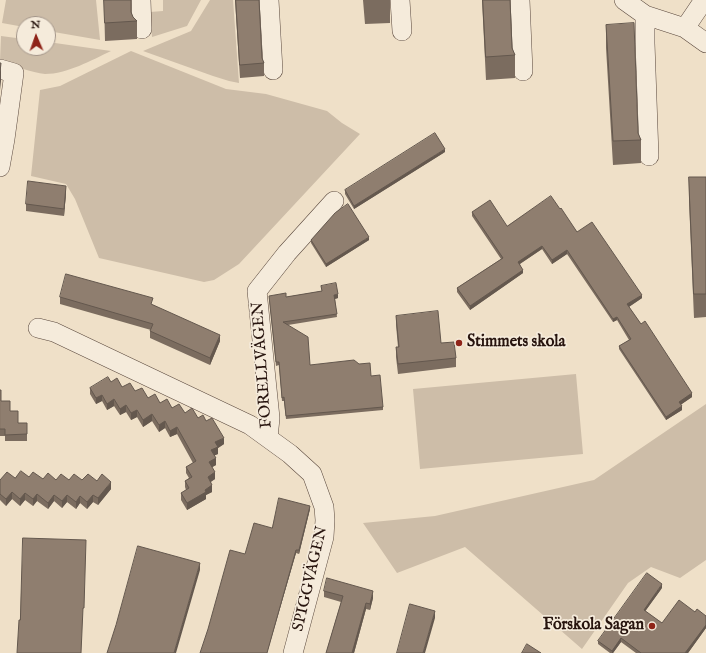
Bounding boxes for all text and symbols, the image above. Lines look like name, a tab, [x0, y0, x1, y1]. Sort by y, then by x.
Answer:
north arrow	[16, 16, 56, 56]
text: N	[31, 18, 41, 32]
street label: FORELLVÄGEN	[249, 301, 277, 429]
place label: Stimmets skola	[467, 333, 566, 353]
marker: Stimmets skola	[454, 338, 464, 348]
street label: SPIGGVÄGEN	[290, 525, 332, 633]
place label: Förskola Sagan	[543, 616, 644, 636]
marker: Förskola Sagan	[647, 621, 657, 631]

